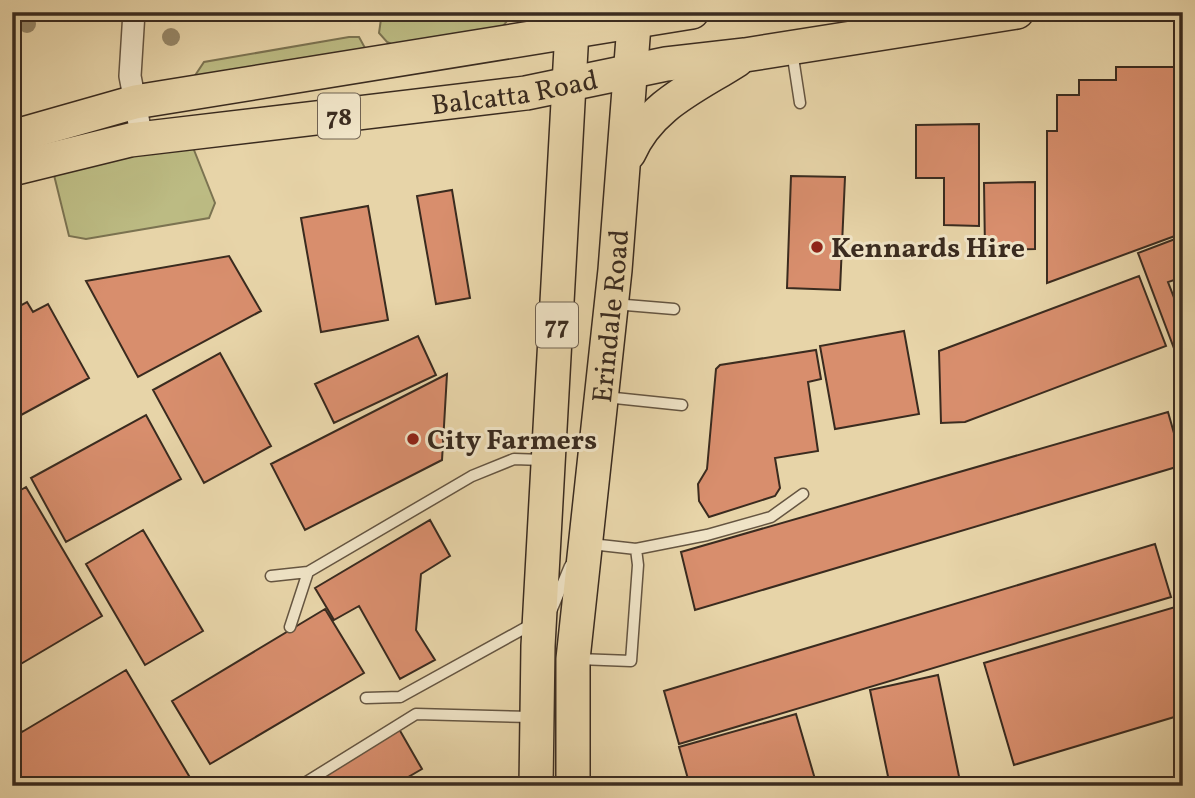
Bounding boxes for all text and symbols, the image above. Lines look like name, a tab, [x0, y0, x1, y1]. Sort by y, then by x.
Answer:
street label: Balcatta Road	[429, 62, 602, 126]
road number: 78	[318, 94, 360, 139]
street label: Erindale Road	[584, 228, 640, 405]
place label: Kennards Hire	[831, 230, 1025, 269]
marker: Kennards Hire	[809, 239, 825, 255]
road number: 77	[536, 302, 578, 348]
place label: City Farmers	[427, 422, 597, 461]
marker: City Farmers	[405, 431, 421, 447]

